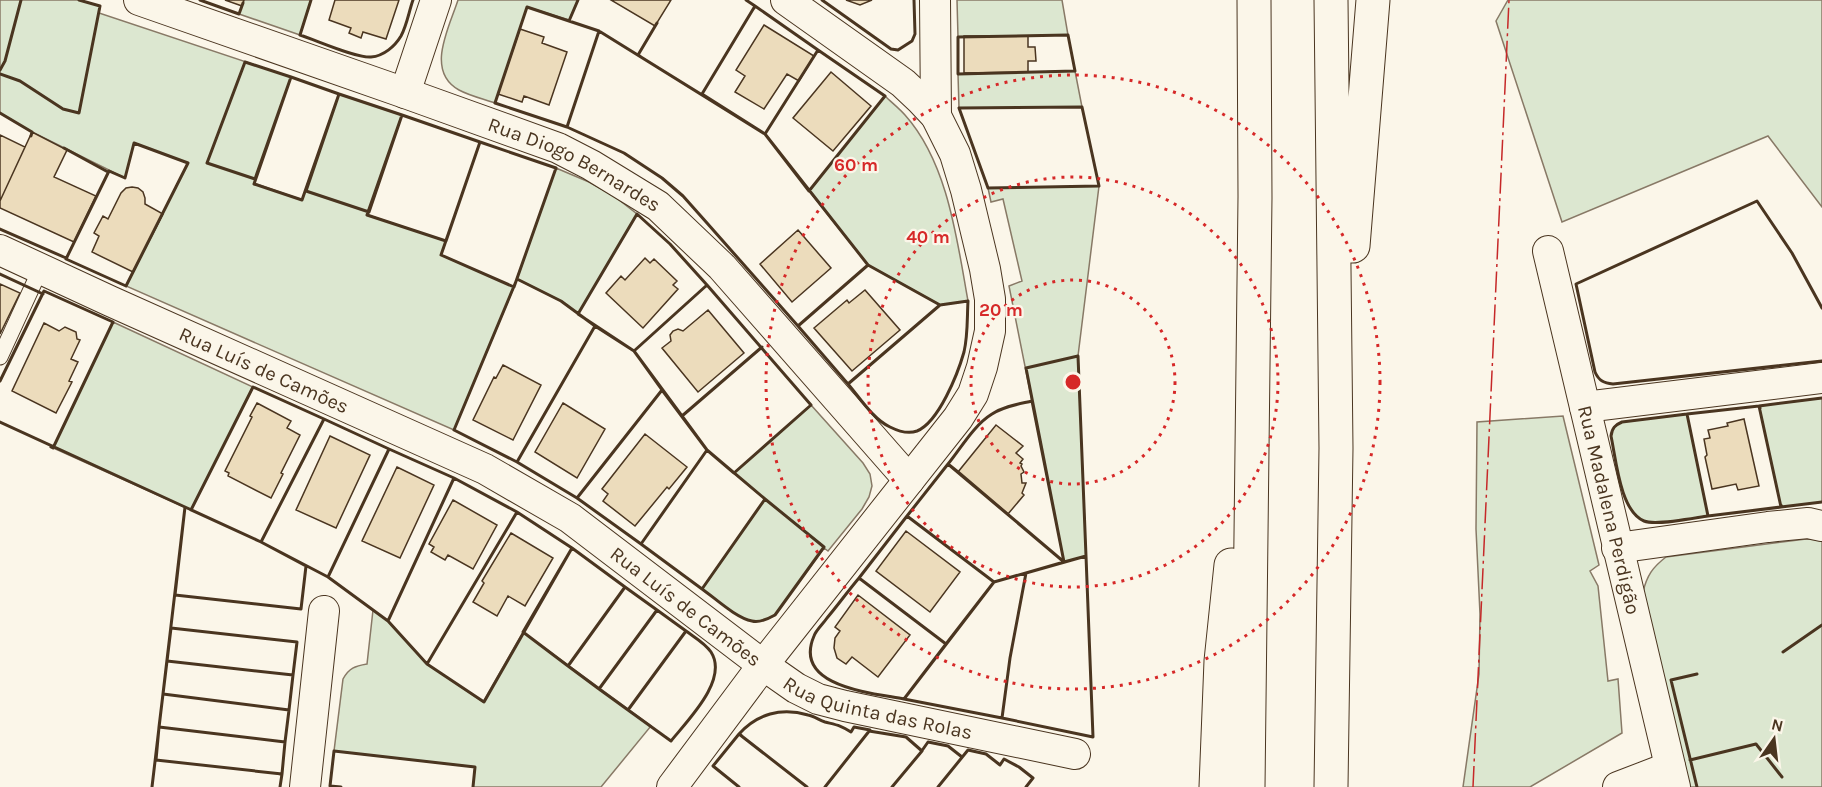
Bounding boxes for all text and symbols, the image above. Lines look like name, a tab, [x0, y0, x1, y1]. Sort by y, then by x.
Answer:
street label: Rua Diogo Bernardes	[485, 113, 665, 217]
text: 60 m	[834, 154, 878, 176]
text: 40 m	[906, 226, 950, 248]
text: 20 m	[979, 299, 1023, 321]
street label: Rua Luís de Camões	[175, 322, 352, 418]
centre of rings	[1063, 372, 1083, 392]
street label: Rua Madalena Perdigão	[1573, 403, 1645, 617]
street label: Rua Luís de Camões	[606, 542, 766, 671]
street label: Rua Quinta das Rolas	[779, 672, 974, 744]
north arrow	[1744, 709, 1804, 769]
text: N	[1770, 714, 1785, 736]

